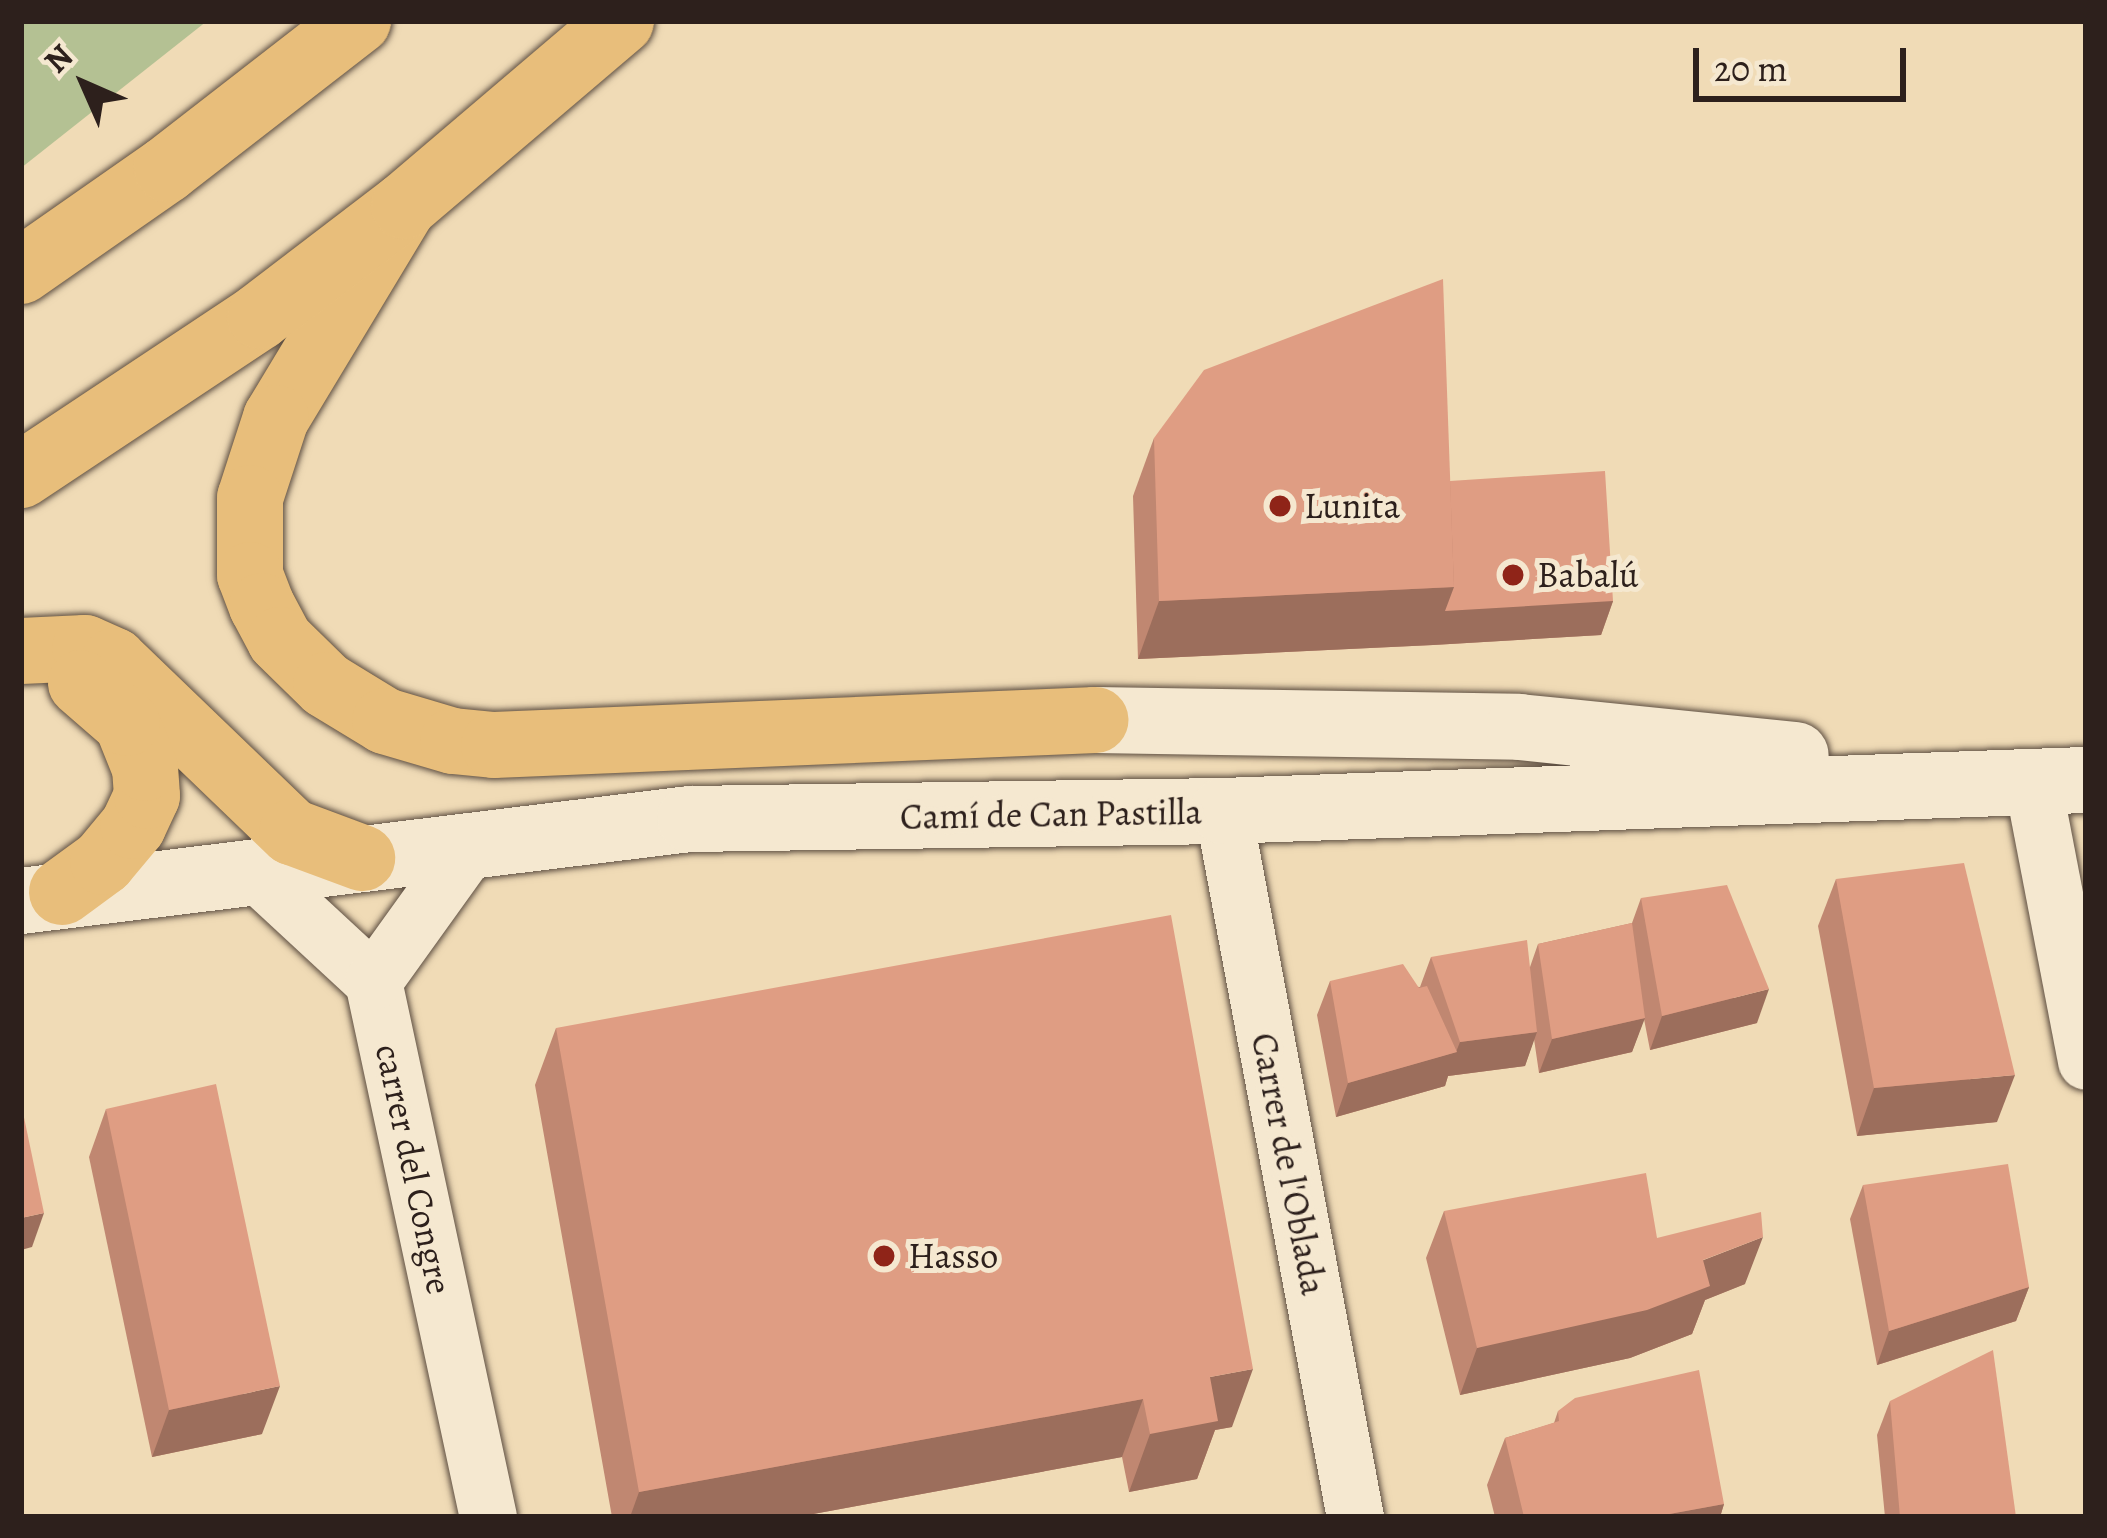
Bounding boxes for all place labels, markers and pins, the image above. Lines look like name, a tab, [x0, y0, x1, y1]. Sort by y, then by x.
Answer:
place label: Lunita	[1304, 484, 1400, 528]
marker: Lunita	[1267, 493, 1293, 519]
place label: Babalú	[1537, 553, 1639, 597]
marker: Babalú	[1500, 562, 1526, 588]
place label: Hasso	[908, 1234, 998, 1278]
marker: Hasso	[871, 1243, 897, 1269]

